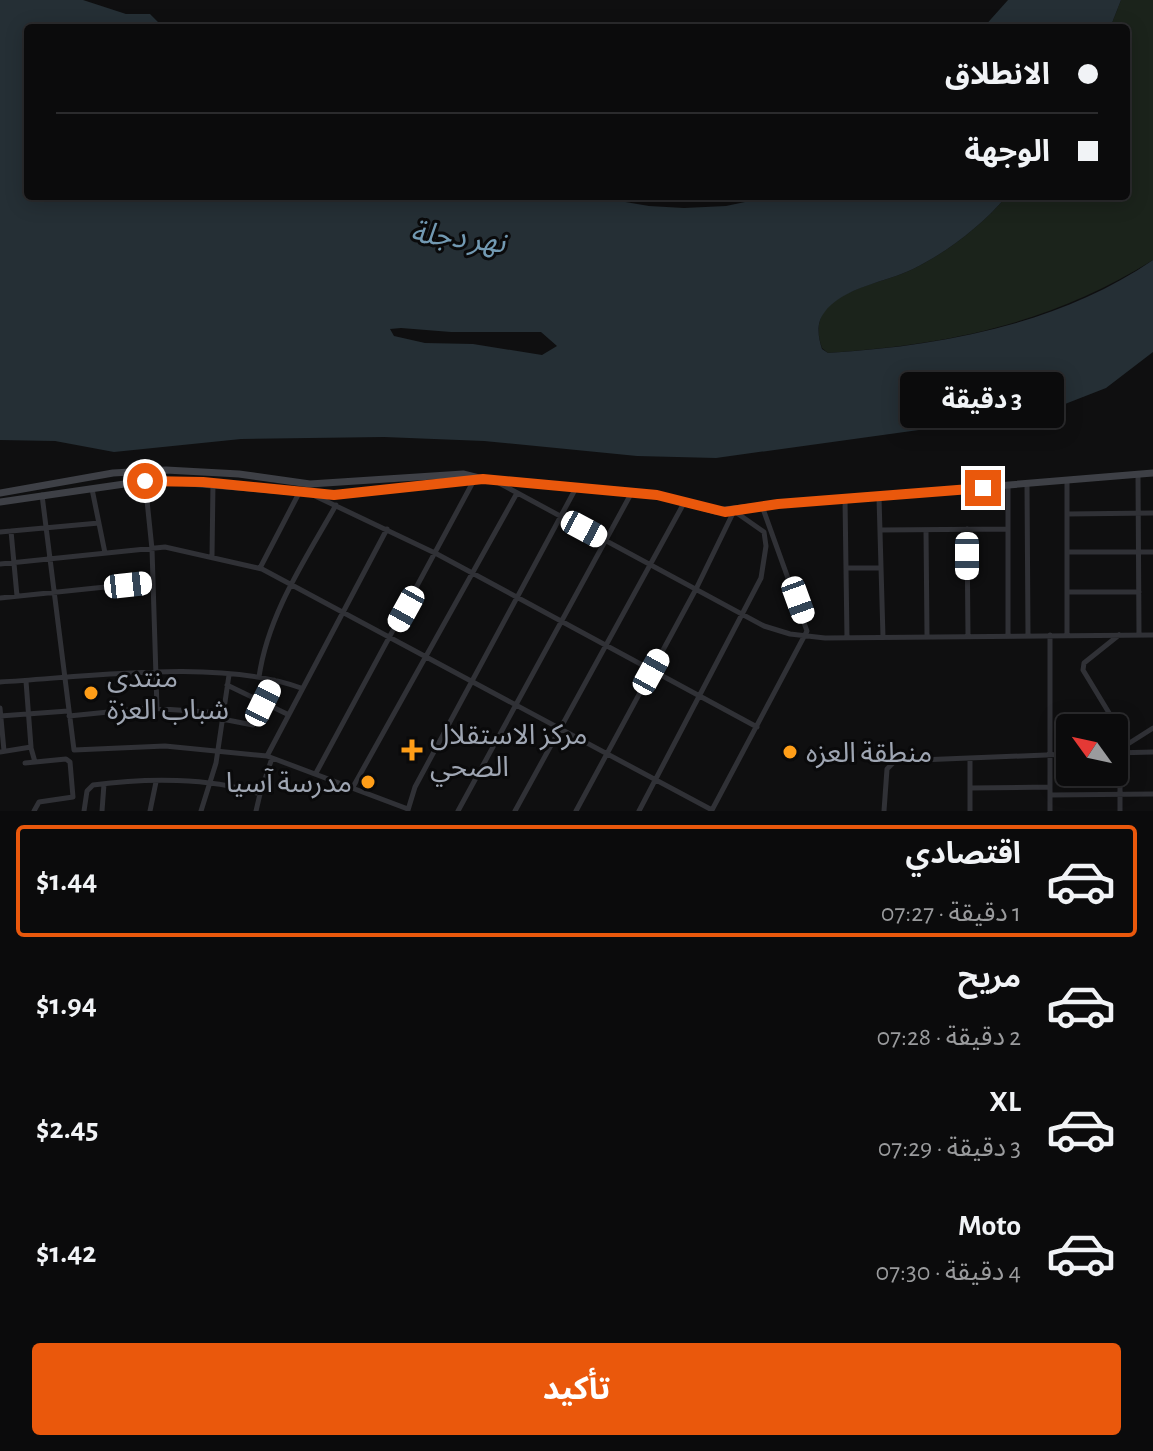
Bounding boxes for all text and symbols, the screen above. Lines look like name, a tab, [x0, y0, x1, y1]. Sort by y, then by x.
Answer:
text: الانطلاق	[945, 60, 1050, 90]
text: الوجهة	[965, 137, 1050, 167]
water label: نهر دجلة	[409, 217, 509, 260]
callout: 3 دقيقة	[901, 372, 1065, 428]
text: 3 دقيقة	[942, 387, 1022, 413]
route start	[127, 463, 163, 499]
route end	[965, 470, 1001, 506]
car	[557, 507, 611, 551]
car	[955, 532, 979, 580]
car	[103, 571, 153, 599]
car	[779, 573, 817, 627]
car	[384, 582, 428, 636]
car	[629, 645, 673, 699]
place label: منتدى شباب العزة	[107, 665, 229, 726]
car	[242, 676, 284, 730]
marker: منتدى شباب العزة	[82, 684, 100, 702]
north arrow	[1056, 714, 1128, 786]
map controls	[1056, 714, 1128, 786]
place label: مركز الاستقلال الصحي	[430, 722, 587, 787]
marker: مركز الاستقلال الصحي	[401, 739, 423, 761]
place label: منطقة العزه	[806, 740, 932, 769]
marker: منطقة العزه	[781, 743, 799, 761]
place label: مدرسة آسيا	[226, 768, 352, 799]
marker: مدرسة آسيا	[359, 773, 377, 791]
text: اقتصادي	[906, 839, 1021, 869]
icon: car	[1045, 845, 1117, 917]
text: $1.44	[36, 866, 97, 896]
text: 1 دقيقة · 07:27	[881, 900, 1021, 926]
text: مريح	[958, 963, 1021, 993]
icon: car	[1045, 969, 1117, 1041]
text: $1.94	[36, 990, 97, 1020]
text: 2 دقيقة · 07:28	[876, 1024, 1021, 1050]
text: XL	[989, 1087, 1021, 1117]
icon: car	[1045, 1093, 1117, 1165]
text: $2.45	[36, 1114, 99, 1144]
text: 3 دقيقة · 07:29	[878, 1135, 1021, 1161]
text: Moto	[958, 1211, 1021, 1241]
icon: car	[1045, 1217, 1117, 1289]
text: $1.42	[36, 1238, 96, 1268]
text: 4 دقيقة · 07:30	[875, 1259, 1021, 1285]
button: تأكيد	[32, 1343, 1121, 1435]

